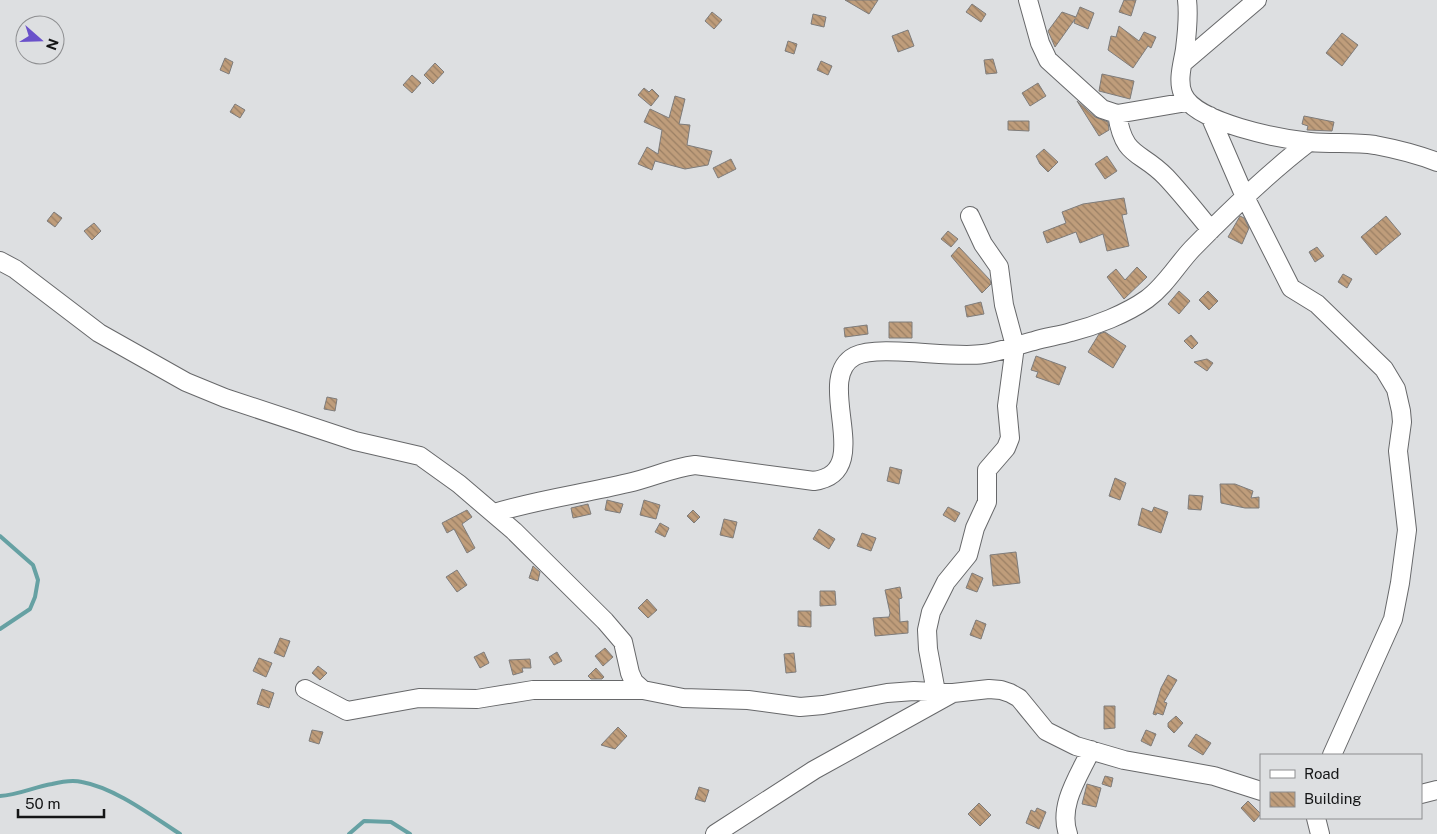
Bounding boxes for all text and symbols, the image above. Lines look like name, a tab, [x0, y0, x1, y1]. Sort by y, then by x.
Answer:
north arrow	[15, 15, 65, 65]
text: N	[43, 37, 62, 52]
legend	[1260, 754, 1422, 819]
text: Road	[1304, 765, 1340, 782]
scale bar	[18, 786, 104, 818]
text: Building	[1304, 790, 1362, 807]
text: 50 m	[25, 795, 60, 812]

